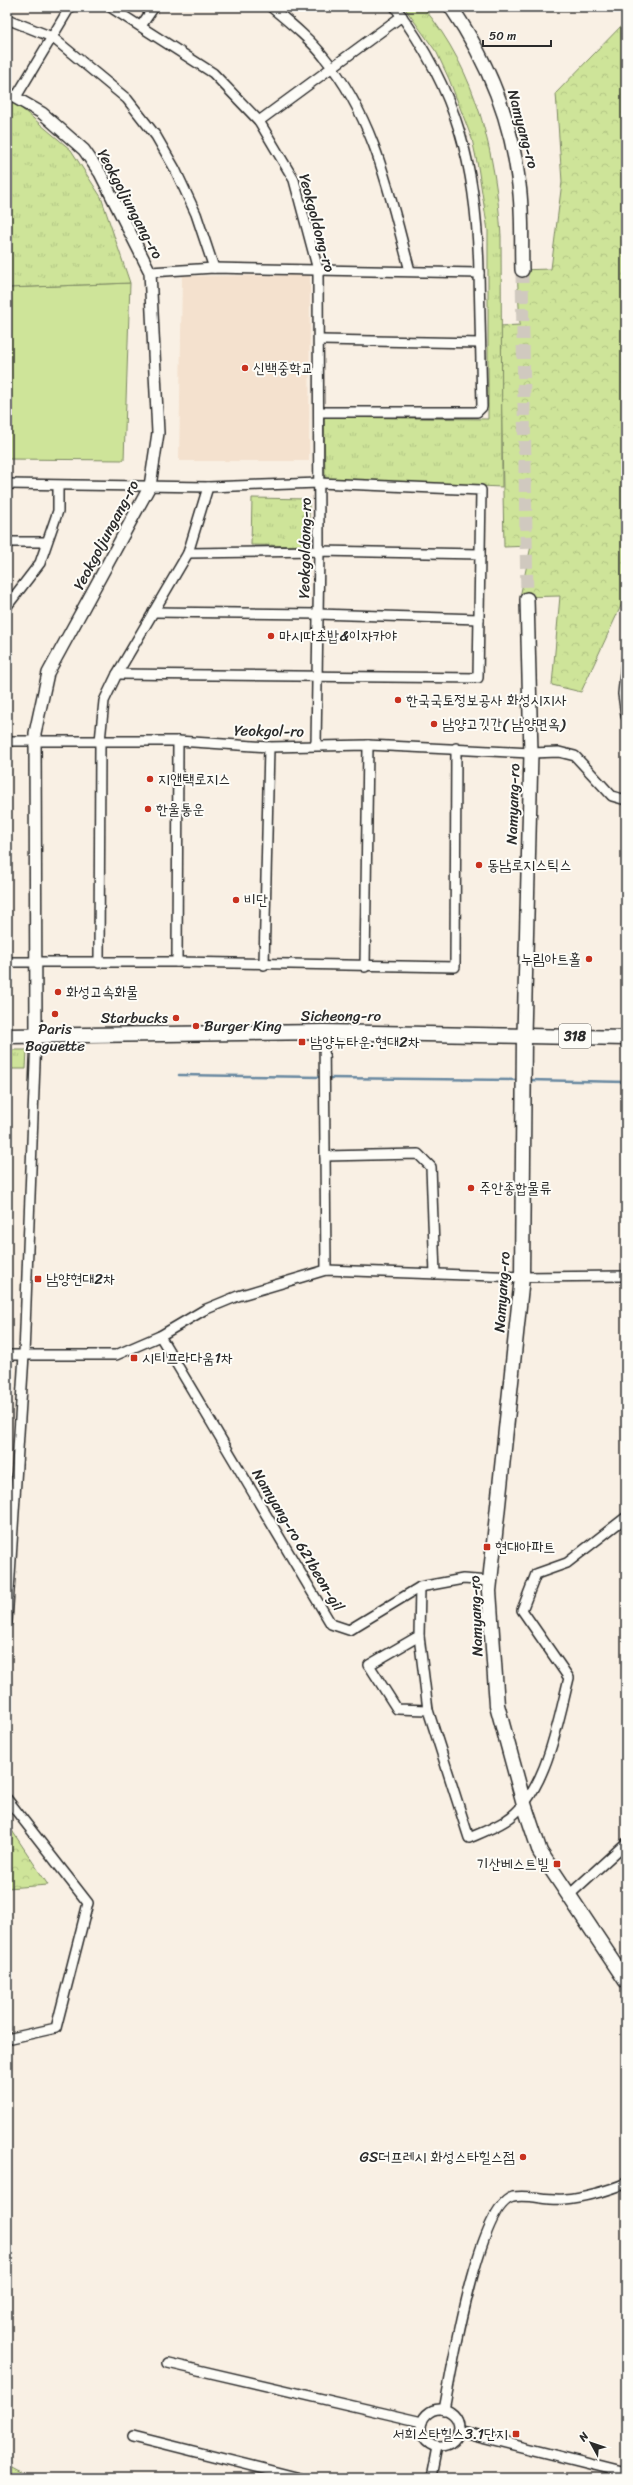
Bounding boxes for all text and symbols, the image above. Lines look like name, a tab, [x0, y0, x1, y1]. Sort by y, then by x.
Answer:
scale bar	[483, 22, 551, 48]
text: 50 m	[489, 25, 516, 47]
street label: Namyang-ro	[500, 87, 546, 172]
street label: Yeokgoljungang-ro	[90, 144, 170, 264]
street label: Yeokgoldong-ro	[291, 171, 343, 276]
place label: 신백중학교	[253, 355, 313, 381]
marker: 신백중학교	[240, 363, 250, 373]
street label: Yeokgoljungang-ro	[66, 475, 146, 595]
street label: Yeokgoldong-ro	[291, 497, 319, 599]
place label: 마시따초밥&이자카야	[279, 623, 397, 649]
marker: 마시따초밥&이자카야	[266, 631, 276, 641]
place label: 한국국토정보공사 화성시지사	[406, 687, 567, 713]
marker: 한국국토정보공사 화성시지사	[393, 695, 403, 705]
place label: 남양고깃간( 남양면옥)	[442, 711, 566, 737]
street label: Yeokgol-ro	[234, 717, 305, 745]
marker: 남양고깃간( 남양면옥)	[429, 719, 439, 729]
street label: Namyang-ro	[499, 762, 527, 845]
place label: 지앤택로지스	[158, 766, 230, 792]
marker: 지앤택로지스	[145, 774, 155, 784]
place label: 한울통운	[156, 796, 204, 822]
marker: 한울통운	[143, 804, 153, 814]
place label: 동남로지스틱스	[487, 852, 572, 878]
marker: 동남로지스틱스	[474, 860, 484, 870]
place label: 비단	[244, 887, 268, 913]
marker: 비단	[231, 895, 241, 905]
place label: 누림아트홀	[521, 946, 581, 972]
marker: 누림아트홀	[584, 954, 594, 964]
place label: 화성고속화물	[66, 979, 138, 1005]
marker: 화성고속화물	[53, 987, 63, 997]
street label: Sicheong-ro	[301, 1003, 382, 1029]
place label: Starbucks	[101, 1005, 169, 1031]
marker: Paris Baguette	[50, 1009, 60, 1019]
marker: Starbucks	[171, 1013, 181, 1023]
place label: Burger King	[204, 1013, 282, 1039]
place label: Paris Baguette	[25, 1016, 85, 1059]
marker: Burger King	[191, 1021, 201, 1031]
road number: 318	[559, 1024, 591, 1048]
place label: 남양뉴타운.현대2차	[310, 1029, 420, 1055]
marker: 남양뉴타운.현대2차	[297, 1037, 307, 1047]
place label: 주안종합물류	[479, 1175, 551, 1201]
marker: 주안종합물류	[466, 1183, 476, 1193]
street label: Namyang-ro	[486, 1250, 518, 1333]
place label: 남양현대2차	[46, 1266, 115, 1292]
marker: 남양현대2차	[33, 1274, 43, 1284]
place label: 시티프라다움1차	[142, 1345, 233, 1371]
marker: 시티프라다움1차	[129, 1353, 139, 1363]
street label: Namyang-ro 621beon-gil	[245, 1463, 351, 1617]
place label: 현대아파트	[495, 1534, 555, 1560]
marker: 현대아파트	[482, 1542, 492, 1552]
street label: Namyang-ro	[462, 1574, 490, 1657]
place label: 기산베스트빌	[477, 1851, 549, 1877]
marker: 기산베스트빌	[552, 1859, 562, 1869]
place label: GS더프레시 화성스타힐스점	[360, 2144, 515, 2170]
marker: GS더프레시 화성스타힐스점	[518, 2152, 528, 2162]
place label: 서희스타힐스3.1단지	[392, 2421, 508, 2447]
north arrow	[571, 2423, 611, 2463]
text: N	[573, 2428, 594, 2447]
marker: 서희스타힐스3.1단지	[511, 2429, 521, 2439]

